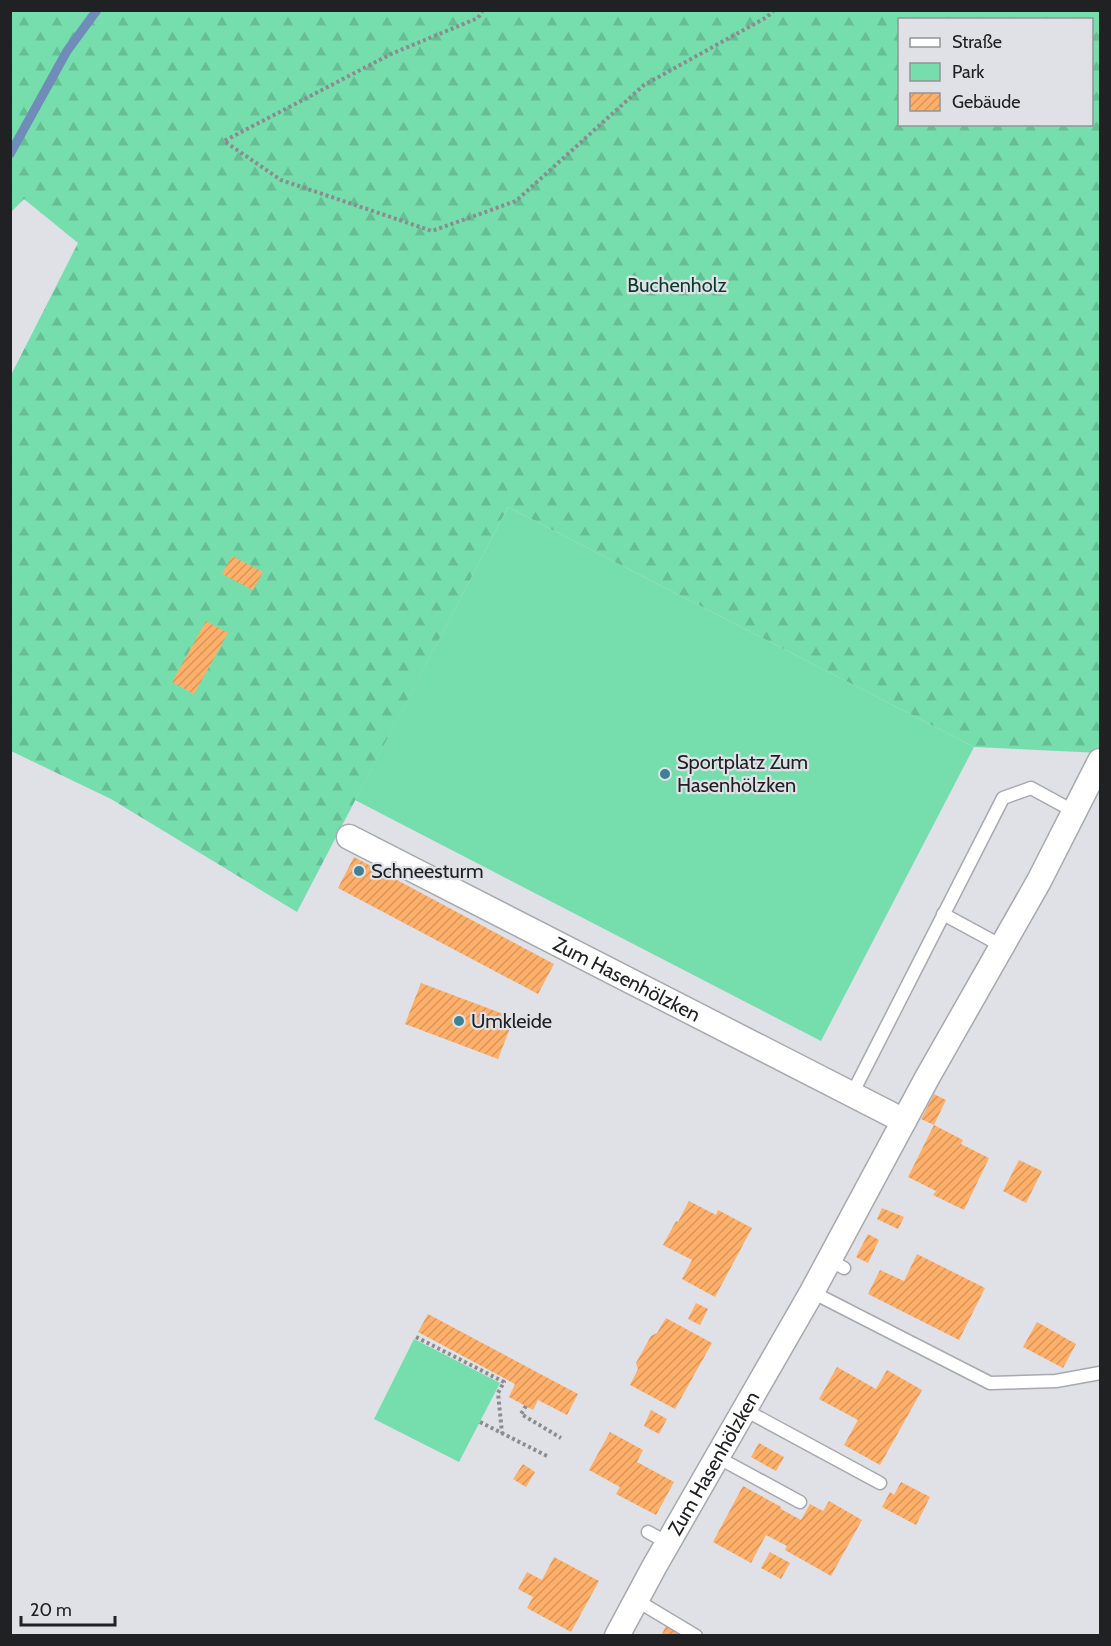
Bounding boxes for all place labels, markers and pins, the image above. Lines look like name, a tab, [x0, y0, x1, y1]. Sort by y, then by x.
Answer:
place label: Sportplatz Zum Hasenhölzken	[677, 750, 808, 797]
marker: Sportplatz Zum Hasenhölzken	[658, 767, 672, 781]
place label: Schneesturm	[371, 859, 484, 883]
marker: Schneesturm	[352, 864, 366, 878]
place label: Umkleide	[471, 1009, 552, 1033]
marker: Umkleide	[452, 1014, 466, 1028]

